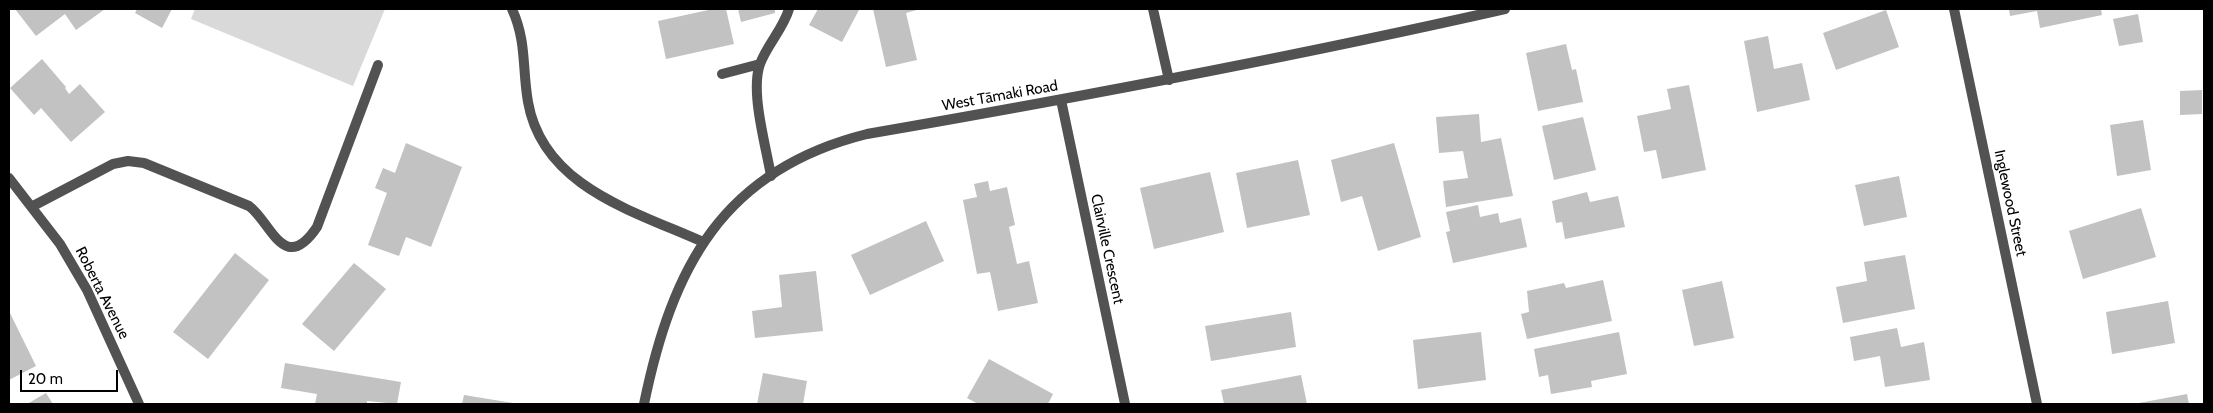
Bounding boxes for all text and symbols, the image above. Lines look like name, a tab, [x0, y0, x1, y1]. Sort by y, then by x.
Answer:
street label: West Tāmaki Road	[941, 77, 1059, 115]
street label: Inglewood Street	[1990, 148, 2030, 258]
street label: Clairville Crescent	[1087, 192, 1127, 306]
street label: Roberta Avenue	[71, 244, 133, 342]
scale bar	[22, 360, 120, 392]
text: 20 m	[28, 370, 63, 388]

